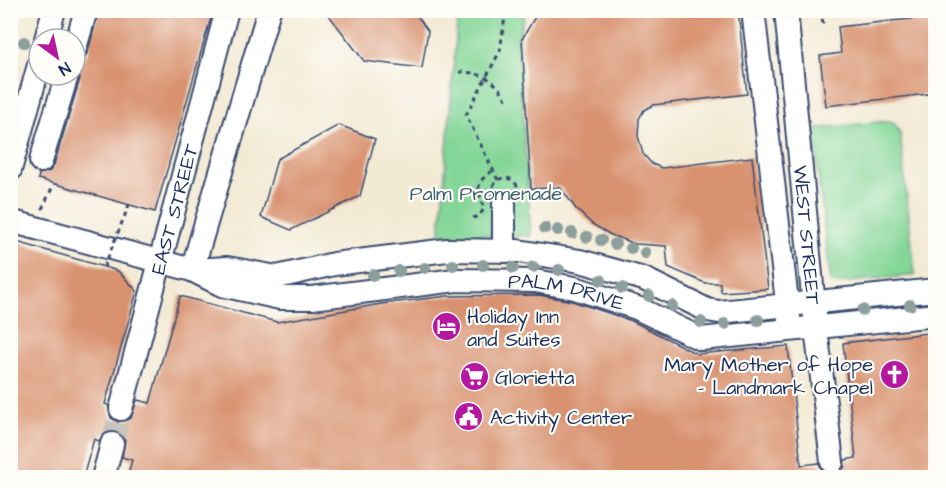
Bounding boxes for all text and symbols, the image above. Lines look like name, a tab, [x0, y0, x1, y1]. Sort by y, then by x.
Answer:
north arrow	[27, 27, 87, 87]
text: N	[54, 57, 75, 81]
street label: EAST STREET	[144, 140, 206, 277]
street label: WEST STREET	[786, 164, 827, 307]
park label: Palm Promenade	[410, 180, 562, 208]
street label: PALM DRIVE	[508, 268, 628, 318]
place label: Holiday Inn and Suites	[467, 303, 560, 354]
hotel icon: Holiday Inn and Suites	[430, 311, 462, 343]
place label: Mary Mother of Hope - Landmark Chapel	[664, 351, 873, 402]
church icon: Mary Mother of Hope - Landmark Chapel	[878, 359, 910, 391]
supermarket icon: Glorietta	[458, 361, 490, 393]
place label: Glorietta	[495, 364, 574, 392]
public building icon: Activity Center	[453, 401, 485, 433]
place label: Activity Center	[490, 404, 632, 433]

